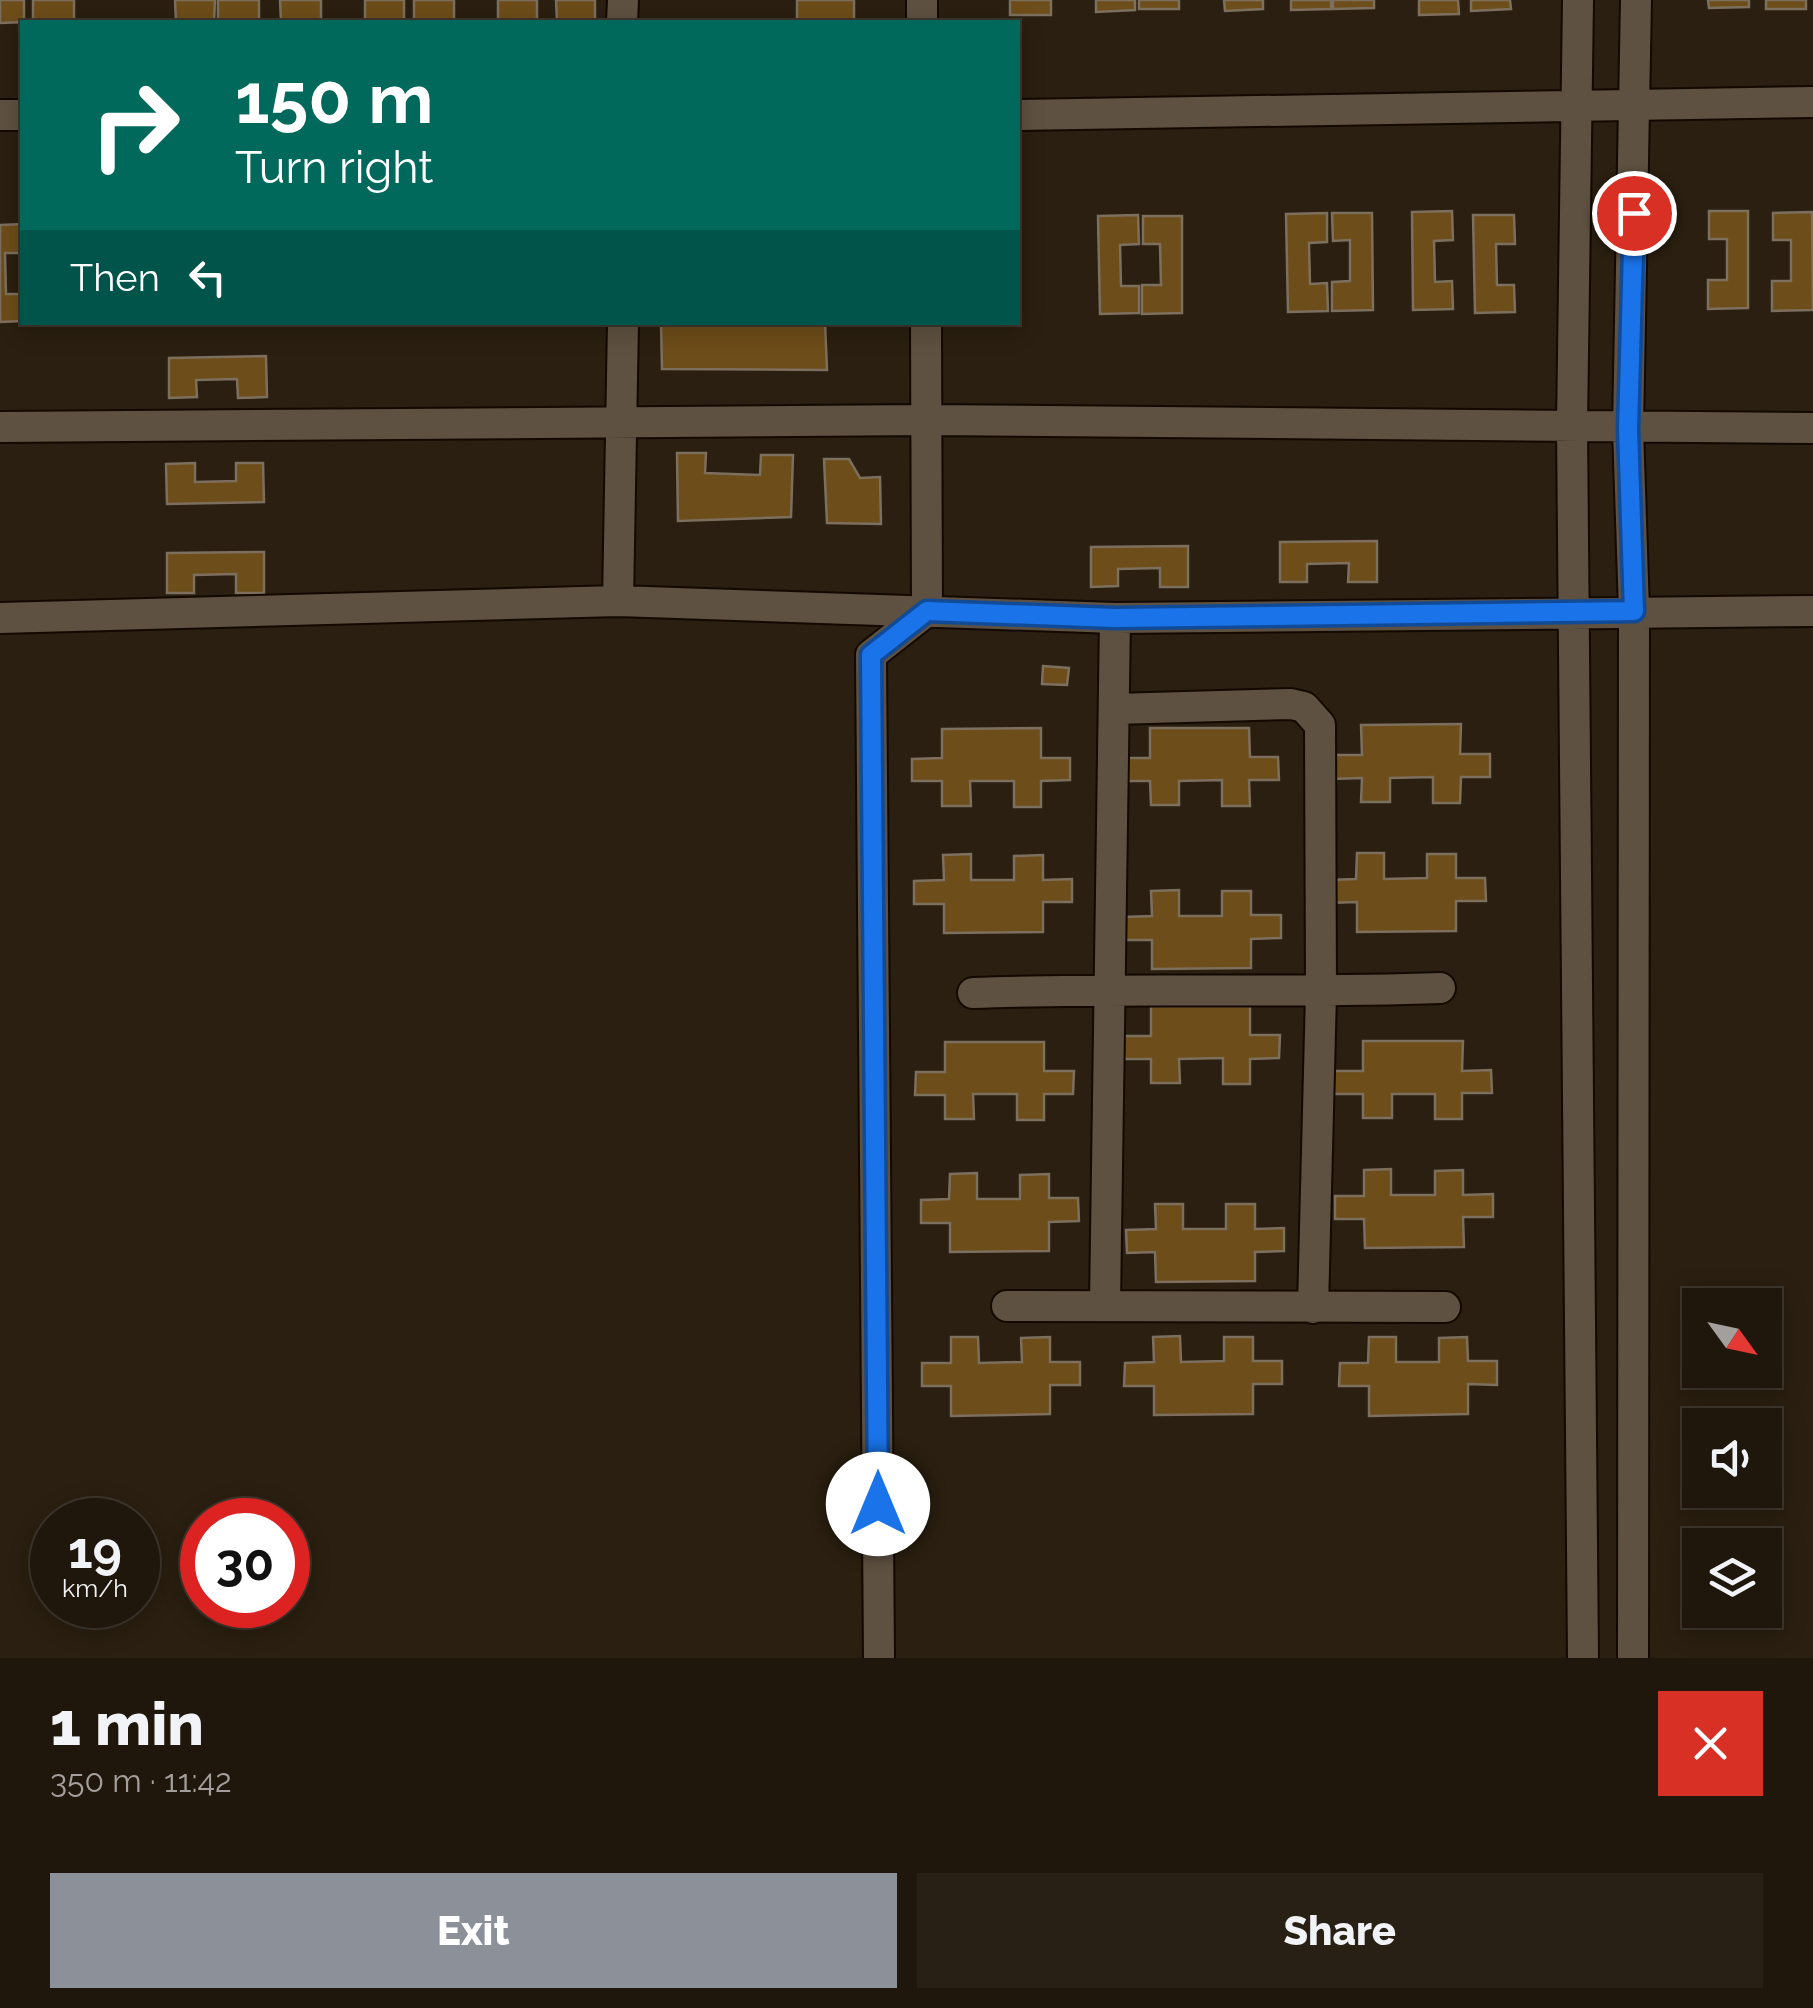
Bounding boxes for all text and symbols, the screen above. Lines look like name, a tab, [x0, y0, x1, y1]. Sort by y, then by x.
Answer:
text: 150 m	[235, 57, 433, 139]
icon: right	[70, 60, 200, 190]
text: Turn right	[235, 141, 433, 194]
pin	[1592, 171, 1677, 256]
icon: arrive	[1607, 186, 1662, 241]
icon: left	[180, 250, 235, 305]
text: Then	[70, 255, 160, 300]
north arrow	[1682, 1288, 1782, 1388]
map controls	[1682, 1288, 1782, 1628]
button: sound	[1682, 1408, 1782, 1508]
position arrow	[826, 1452, 930, 1556]
speed limit sign: 30	[180, 1498, 310, 1628]
text: 19	[68, 1521, 122, 1580]
button: layers	[1682, 1528, 1782, 1628]
text: km/h	[62, 1573, 128, 1603]
text: 1 min	[50, 1689, 204, 1759]
button: close	[1658, 1691, 1763, 1796]
text: 350 m · 11:42	[50, 1762, 232, 1799]
button: Exit	[50, 1873, 897, 1988]
button: Share	[917, 1873, 1763, 1988]

